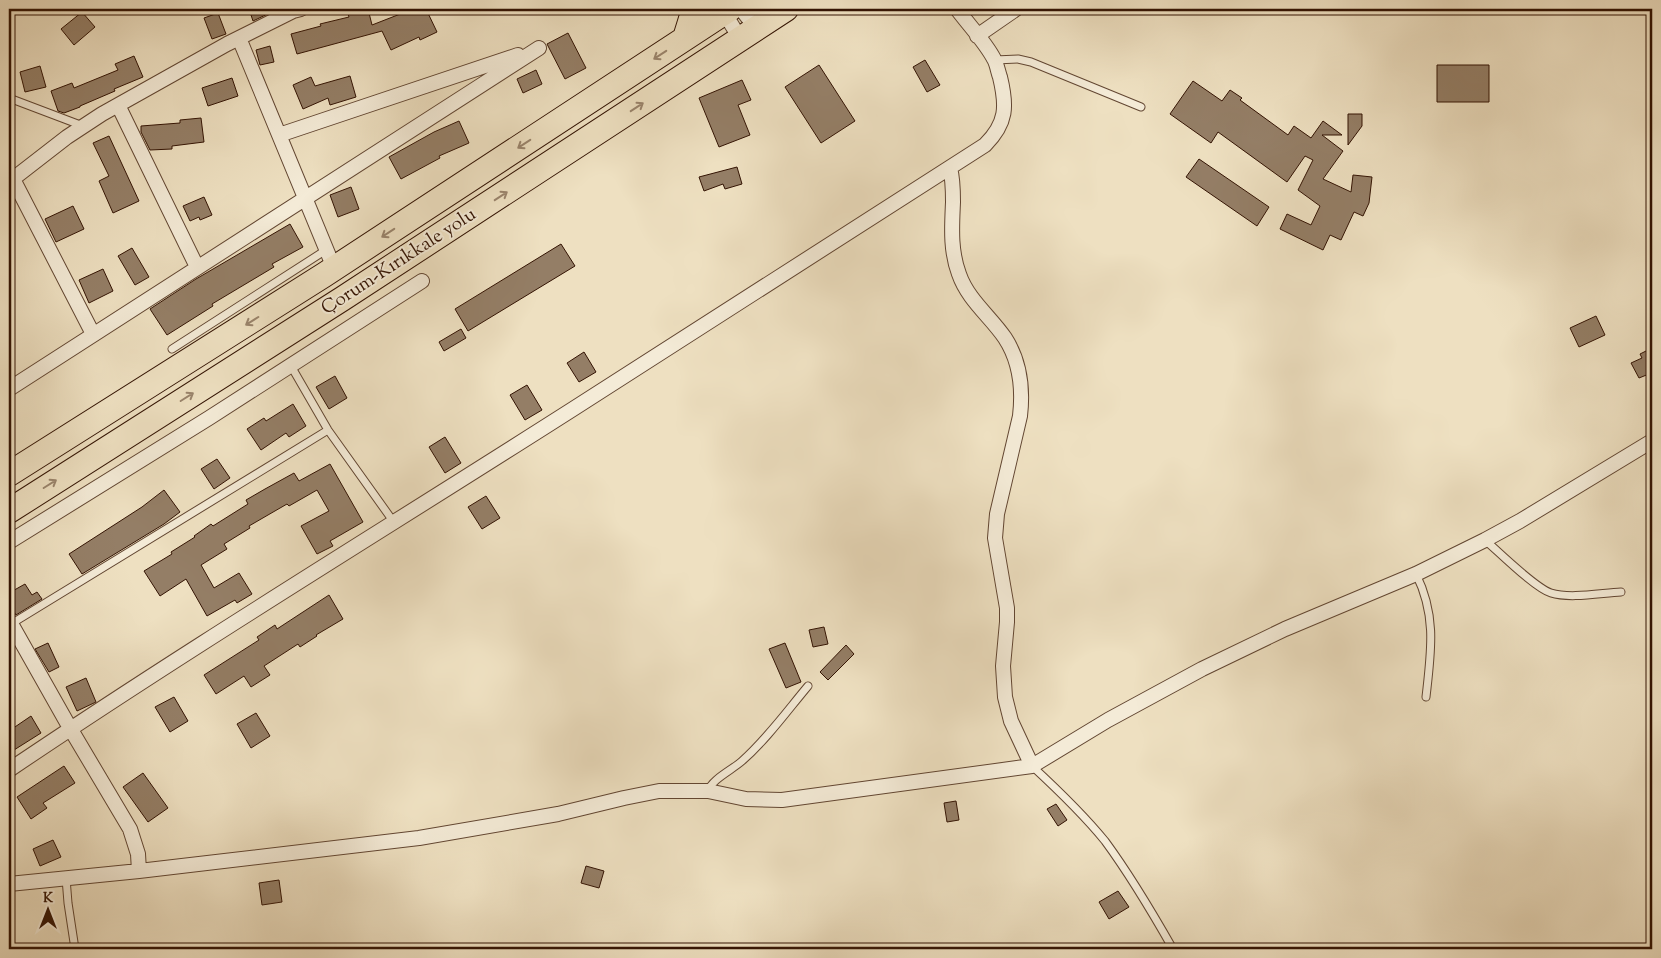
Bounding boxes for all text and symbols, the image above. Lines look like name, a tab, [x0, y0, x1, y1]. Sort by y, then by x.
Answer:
one-way arrow	[653, 49, 667, 60]
one-way arrow	[629, 102, 643, 112]
one-way arrow	[518, 139, 532, 149]
one-way arrow	[493, 191, 507, 201]
street label: Çorum-Kırıkkale yolu	[316, 202, 482, 322]
one-way arrow	[382, 228, 396, 238]
one-way arrow	[245, 316, 259, 326]
one-way arrow	[180, 392, 194, 402]
one-way arrow	[43, 479, 57, 490]
north arrow	[22, 886, 72, 936]
text: K	[43, 889, 54, 909]

